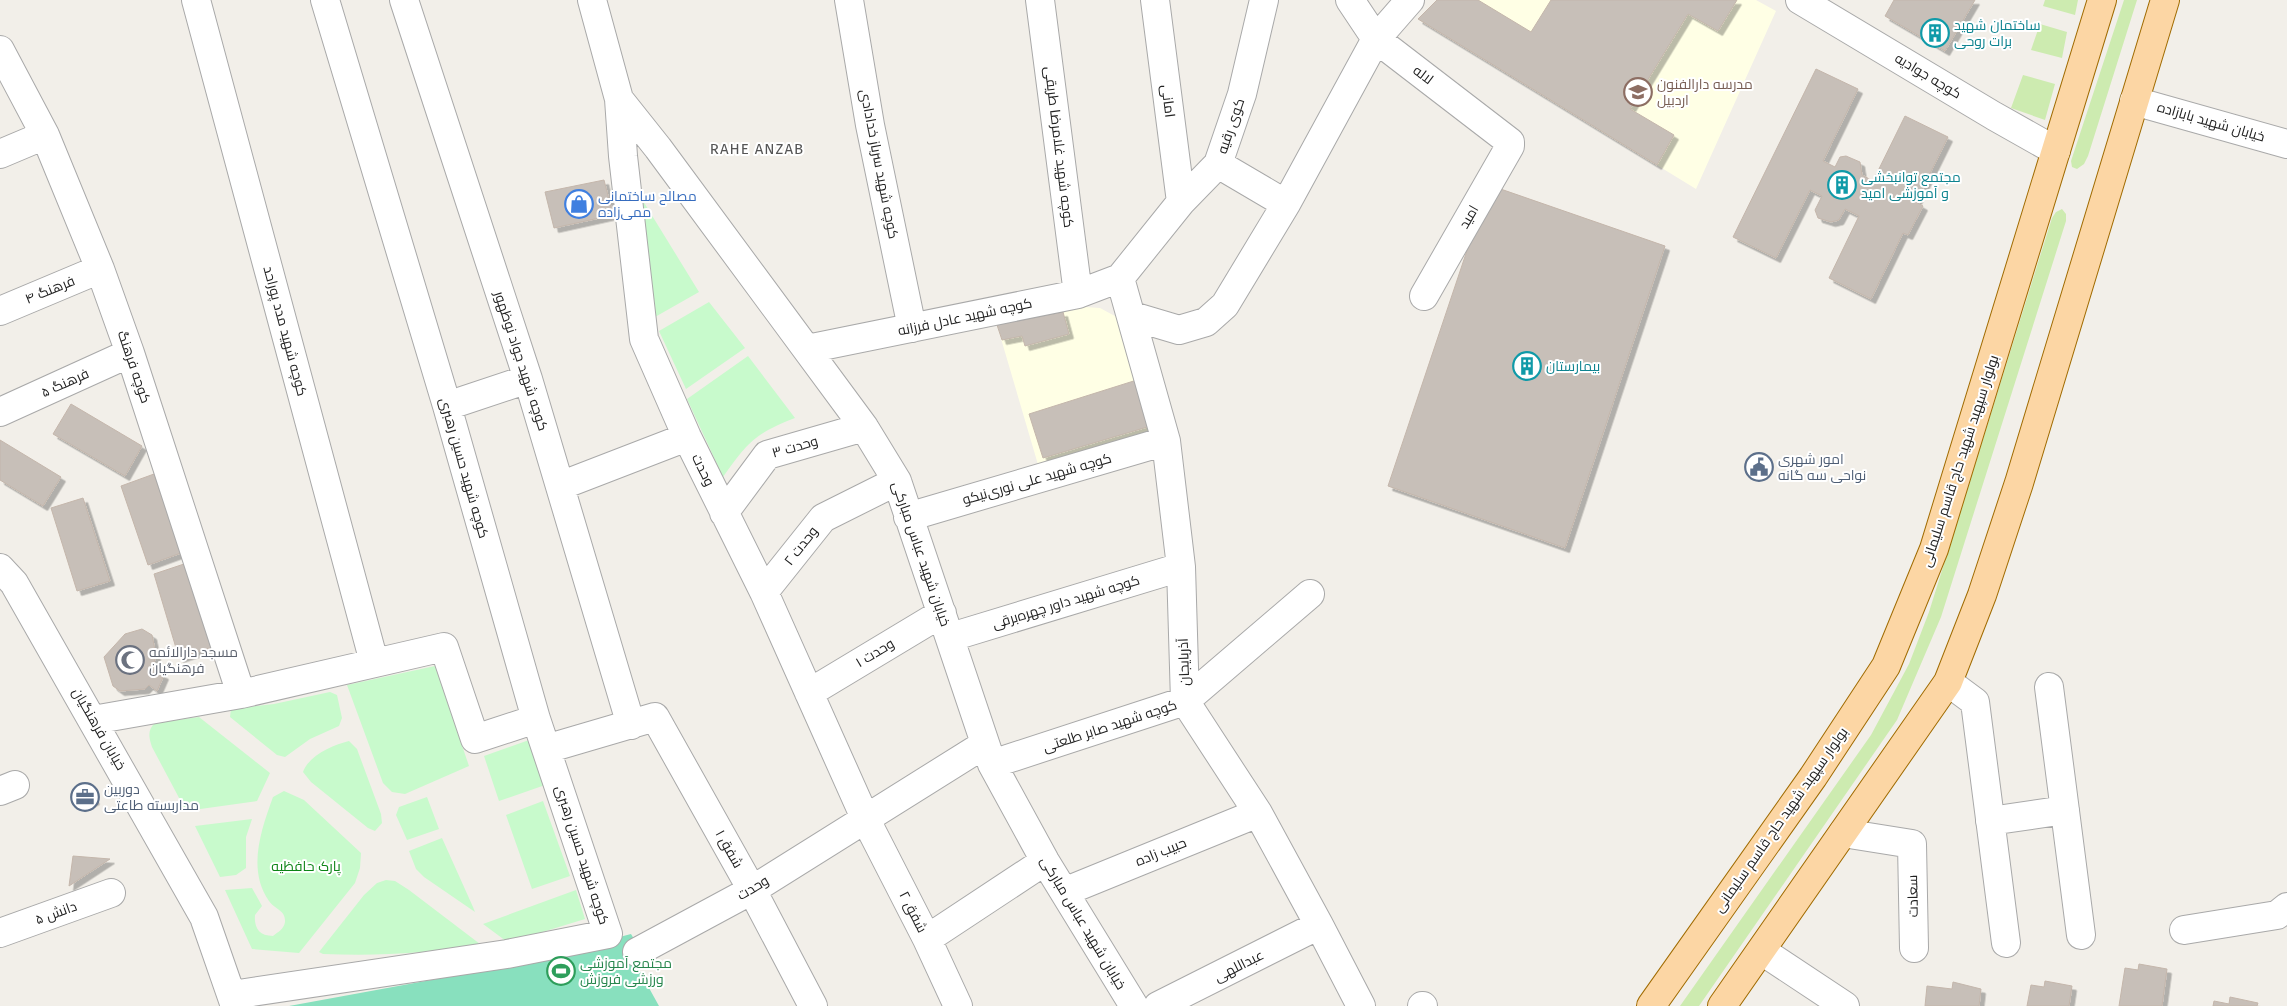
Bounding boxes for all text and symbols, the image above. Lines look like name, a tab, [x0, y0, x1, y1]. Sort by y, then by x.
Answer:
place label: ساختمان شهید برات روحی	[1954, 17, 2041, 50]
building icon: ساختمان شهید برات روحی	[1920, 18, 1950, 48]
street label: کوچه جوادیه	[1891, 49, 1964, 103]
street label: لاله	[1410, 62, 1436, 88]
street label: کوچه شهید غلامرضا طریقی	[1040, 65, 1077, 229]
place label: مدرسه دارالفنون اردبیل	[1657, 76, 1753, 109]
school or university icon: مدرسه دارالفنون اردبیل	[1623, 77, 1653, 107]
street label: امانی	[1158, 84, 1178, 118]
street label: کوچه شهید سرباز خدادادی	[855, 88, 902, 241]
street label: کوی رقیه	[1214, 96, 1248, 156]
street label: خیابان شهید بابازاده	[2155, 99, 2267, 145]
district label: RAHE ANZAB	[710, 140, 804, 158]
place label: مجتمع توانبخشی و آموزشی امید	[1861, 169, 1961, 202]
building icon: مجتمع توانبخشی و آموزشی امید	[1827, 170, 1857, 200]
place label: مصالح ساختمانی ممی‌زاده	[598, 188, 697, 221]
shop icon: مصالح ساختمانی ممی‌زاده	[564, 189, 594, 219]
street label: امید	[1456, 202, 1482, 232]
street label: کوچه شهید مدد پوراحد	[258, 264, 311, 398]
street label: فرهنگ ۴	[23, 272, 77, 308]
street label: کوچه شهید جواد نوظهور	[489, 288, 552, 433]
street label: کوچه شهید عادل فرزانه	[896, 294, 1034, 341]
street label: کوچه فرهنگ	[113, 328, 154, 406]
building icon: بیمارستان	[1512, 351, 1542, 381]
street label: بولوار سپهبد شهید حاج قاسم سلیمانی	[1918, 353, 2003, 569]
place label: بیمارستان	[1546, 358, 1600, 375]
street label: فرهنگ ۵	[38, 365, 92, 401]
street label: کوچه شهید حسین رهبری	[435, 396, 492, 541]
street label: وحدت ۳	[770, 432, 820, 462]
street label: کوچه شهید علی نوری‌نیکو	[960, 450, 1114, 509]
street label: وحدت	[688, 451, 718, 489]
place label: امور شهری نواحی سه گانه	[1778, 451, 1866, 484]
public building icon: امور شهری نواحی سه گانه	[1744, 452, 1774, 482]
street label: خیابان شهید عباس مبارکی	[888, 479, 954, 629]
street label: وحدت ۲	[780, 523, 822, 569]
street label: کوچه شهید داور چهره‌برقی	[990, 571, 1142, 634]
street label: وحدت ۱	[853, 635, 897, 671]
street label: آذربایجان	[1175, 638, 1193, 686]
place label: مسجد دارالائمه فرهنگیان	[149, 644, 238, 677]
mosque icon: مسجد دارالائمه فرهنگیان	[115, 645, 145, 675]
street label: خیابان فرهنگیان	[69, 685, 129, 773]
street label: کوچه شهید صابر طلعتی	[1041, 696, 1179, 757]
street label: بولوار سپهبد شهید حاج قاسم سلیمانی	[1710, 724, 1852, 916]
place label: دوربین مداربسته طاعتی	[104, 781, 199, 814]
office icon: دوربین مداربسته طاعتی	[70, 782, 100, 812]
street label: کوچه شهید حسین رهبری	[550, 783, 613, 927]
street label: شفق ۱	[712, 827, 746, 871]
street label: حبیب زاده	[1133, 834, 1189, 870]
street label: خیابان شهید عباس مبارکی	[1036, 853, 1130, 993]
park label: پارک حافظیه	[271, 858, 341, 876]
street label: وحدت	[734, 872, 772, 904]
street label: سعادت	[1904, 875, 1922, 917]
street label: شفق ۲	[895, 888, 931, 936]
street label: دانش ۵	[33, 898, 79, 928]
street label: عبداللهی	[1211, 946, 1267, 986]
place label: مجتمع آموزشی ورزشی فروزش	[580, 955, 672, 988]
sports icon: مجتمع آموزشی ورزشی فروزش	[546, 956, 576, 986]

